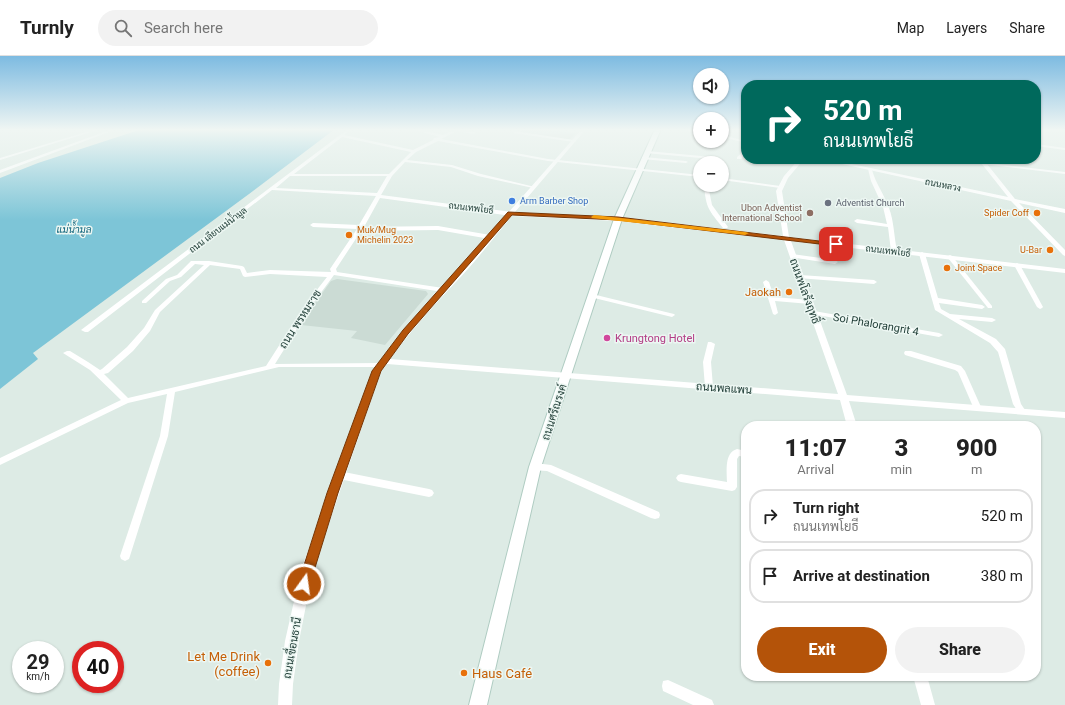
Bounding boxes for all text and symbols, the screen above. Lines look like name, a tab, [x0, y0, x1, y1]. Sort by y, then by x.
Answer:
search box	[98, 10, 378, 46]
text: Turnly	[20, 16, 74, 39]
icon: search	[112, 17, 134, 39]
text: Search here	[144, 19, 223, 37]
text: Map	[897, 20, 924, 36]
text: Layers	[946, 20, 987, 36]
text: Share	[1009, 20, 1045, 36]
map controls	[693, 68, 729, 192]
button: sound	[693, 68, 729, 104]
text: 520 m	[823, 94, 902, 127]
icon: right	[757, 96, 809, 148]
button: +	[693, 112, 729, 148]
text: ถนนเทพโยธี	[823, 130, 914, 151]
button: −	[693, 156, 729, 192]
street label: ถนนหลวง	[924, 177, 962, 193]
marker: Arm Barber Shop	[507, 196, 517, 206]
place label: Arm Barber Shop	[520, 196, 588, 206]
marker: Adventist Church	[823, 198, 833, 208]
place label: Adventist Church	[836, 198, 904, 208]
street label: ถนนเทพโยธี	[448, 199, 494, 216]
place label: Ubon Adventist International School	[722, 203, 802, 223]
street label: ถนน เลียบแม่น้ำมูล	[186, 204, 249, 256]
marker: Ubon Adventist International School	[805, 208, 815, 218]
place label: Spider Coff	[984, 208, 1030, 218]
marker: Spider Coff	[1032, 208, 1042, 218]
water label: แม่น้ำมูล	[56, 220, 92, 237]
place label: Muk/Mug Michelin 2023	[357, 225, 413, 245]
pin	[819, 227, 853, 261]
marker: Muk/Mug Michelin 2023	[344, 230, 354, 240]
icon: arrive	[825, 233, 847, 255]
street label: ถนนเทพโยธี	[865, 242, 911, 259]
place label: U-Bar	[1020, 245, 1042, 255]
marker: U-Bar	[1045, 245, 1055, 255]
street label: ถนนพโลรังฤทธิ์	[787, 255, 828, 326]
marker: Joint Space	[942, 263, 952, 273]
place label: Joint Space	[955, 263, 1002, 273]
place label: Jaokah	[745, 286, 781, 299]
street label: ถนน พรหมราช	[277, 287, 324, 351]
marker: Jaokah	[784, 287, 794, 297]
street label: Soi Phalorangrit 4	[832, 311, 920, 338]
place label: Krungtong Hotel	[615, 332, 695, 345]
marker: Krungtong Hotel	[602, 333, 612, 343]
street label: ถนนพลแพน	[696, 380, 752, 397]
street label: ถนนศรีณรงค์	[537, 382, 570, 442]
text: 11:07	[785, 434, 847, 462]
text: 3	[894, 434, 908, 462]
text: 900	[956, 434, 997, 462]
text: Arrival	[797, 462, 834, 477]
text: min	[891, 462, 912, 477]
text: m	[971, 462, 982, 477]
text: Turn right	[793, 499, 859, 517]
icon: right	[759, 505, 781, 527]
text: 520 m	[981, 507, 1023, 525]
text: ถนนเทพโยธี	[793, 519, 858, 534]
position arrow	[283, 563, 325, 605]
icon: arrive	[759, 565, 781, 587]
text: Arrive at destination	[793, 567, 930, 585]
text: 380 m	[981, 567, 1023, 585]
street label: ถนนเขื่อนธานี	[276, 615, 304, 680]
button: Exit	[757, 627, 887, 673]
button: Share	[895, 627, 1025, 673]
speed limit sign: 40	[72, 641, 124, 693]
place label: Let Me Drink (coffee)	[187, 649, 260, 679]
text: 29	[27, 650, 49, 674]
marker: Let Me Drink (coffee)	[263, 658, 273, 668]
place label: Haus Café	[472, 666, 532, 681]
marker: Haus Café	[459, 668, 469, 678]
text: km/h	[26, 671, 50, 682]

